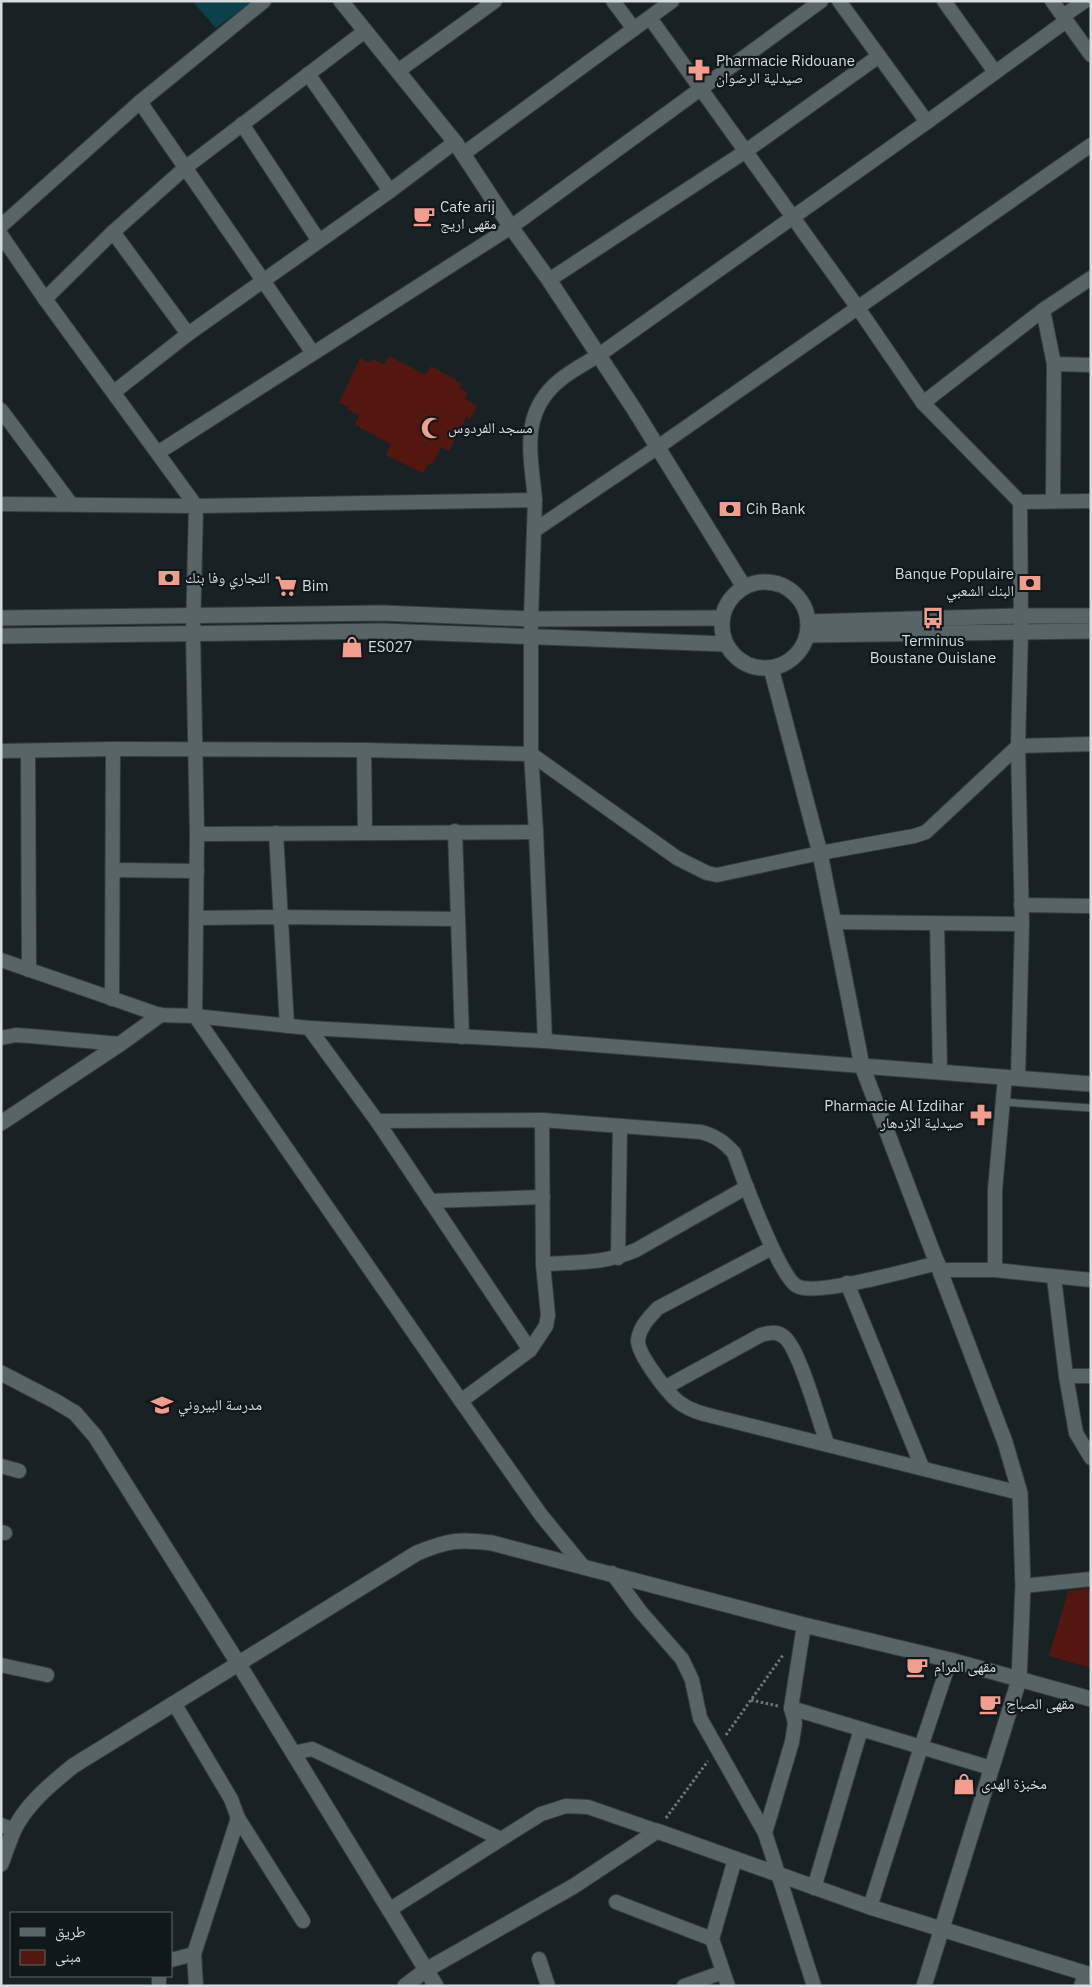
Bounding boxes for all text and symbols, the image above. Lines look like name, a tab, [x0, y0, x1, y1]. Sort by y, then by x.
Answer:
place label: Pharmacie Ridouane صيدلية الرضوان	[716, 51, 855, 88]
pharmacy icon: Pharmacie Ridouane صيدلية الرضوان	[686, 57, 712, 83]
place label: Cafe arij مقهى اريج	[440, 197, 497, 234]
cafe icon: Cafe arij مقهى اريج	[411, 203, 437, 229]
mosque icon: مسجد الفردوس	[419, 415, 445, 441]
place label: مسجد الفردوس	[448, 418, 533, 438]
bank icon: Cih Bank	[717, 496, 743, 522]
place label: Cih Bank	[746, 499, 805, 518]
place label: Banque Populaire البنك الشعبي	[895, 564, 1014, 603]
bank icon: التجاري وفا بنك	[156, 565, 182, 591]
place label: التجاري وفا بنك	[185, 568, 270, 590]
bank icon: Banque Populaire البنك الشعبي	[1017, 570, 1043, 596]
supermarket icon: Bim	[273, 573, 299, 599]
place label: Bim	[302, 576, 329, 595]
bus stop icon: Terminus Boustane Ouislane	[920, 605, 946, 631]
place label: Terminus Boustane Ouislane	[870, 631, 996, 667]
shop icon: ES027	[339, 634, 365, 660]
place label: ES027	[368, 637, 412, 656]
place label: Pharmacie Al Izdihar صيدلية الإزدهار	[824, 1096, 964, 1132]
pharmacy icon: Pharmacie Al Izdihar صيدلية الإزدهار	[968, 1102, 994, 1128]
school or university icon: مدرسة البيروني	[149, 1392, 175, 1418]
place label: مدرسة البيروني	[178, 1395, 262, 1417]
cafe icon: مقهى المرام	[904, 1654, 930, 1680]
place label: مقهى المرام	[934, 1657, 996, 1677]
cafe icon: مقهى الصباح	[977, 1691, 1003, 1717]
place label: مقهى الصباح	[1006, 1694, 1075, 1714]
shop icon: مخبزة الهدى	[951, 1771, 977, 1797]
place label: مخبزة الهدى	[981, 1774, 1047, 1794]
legend	[10, 1912, 172, 1977]
text: طريق	[55, 1922, 86, 1942]
text: مبنى	[55, 1947, 81, 1967]

